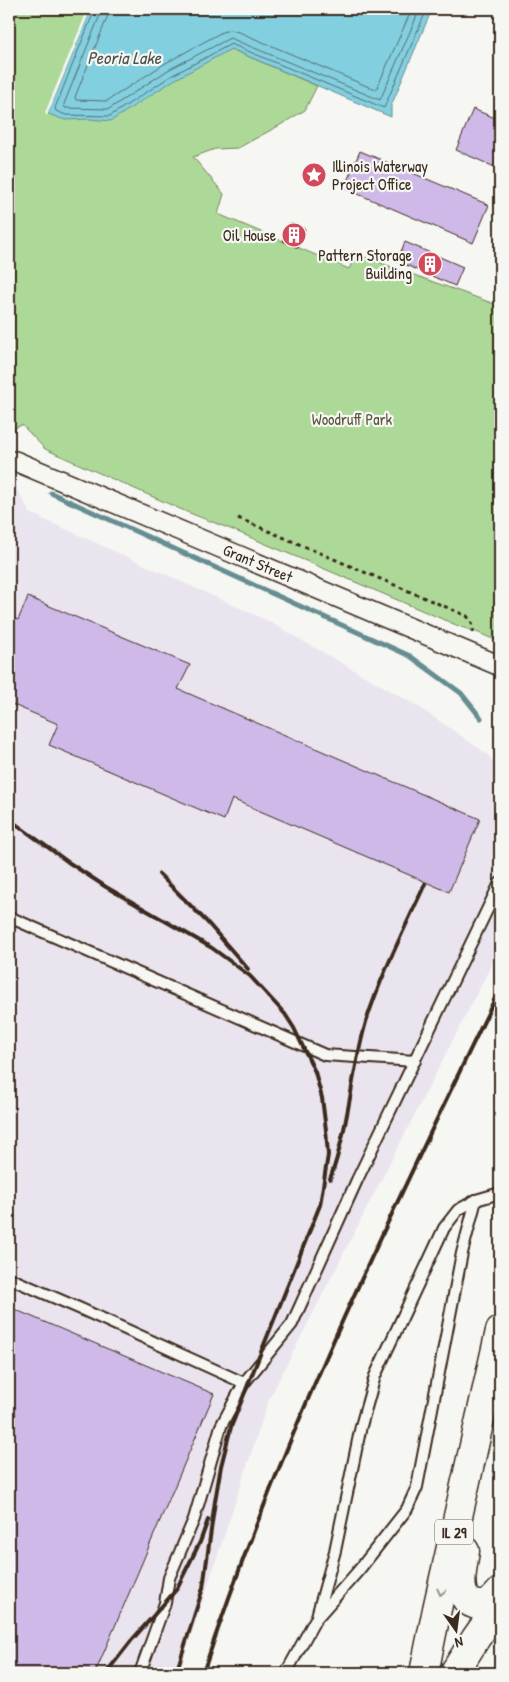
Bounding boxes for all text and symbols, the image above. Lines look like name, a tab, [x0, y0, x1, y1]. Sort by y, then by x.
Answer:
water label: Peoria Lake	[87, 45, 162, 70]
place label: Illinois Waterway Project Office	[332, 155, 428, 195]
place icon: Illinois Waterway Project Office	[301, 162, 327, 188]
building icon: Oil House	[281, 222, 307, 248]
place label: Oil House	[223, 224, 277, 246]
place label: Pattern Storage Building	[318, 244, 413, 284]
building icon: Pattern Storage Building	[417, 251, 443, 277]
park label: Woodruff Park	[312, 408, 393, 430]
street label: Grant Street	[220, 538, 297, 588]
road number: IL 29	[435, 1520, 473, 1544]
one-way arrow	[436, 1587, 447, 1596]
north arrow	[432, 1604, 482, 1654]
text: N	[453, 1633, 465, 1653]

